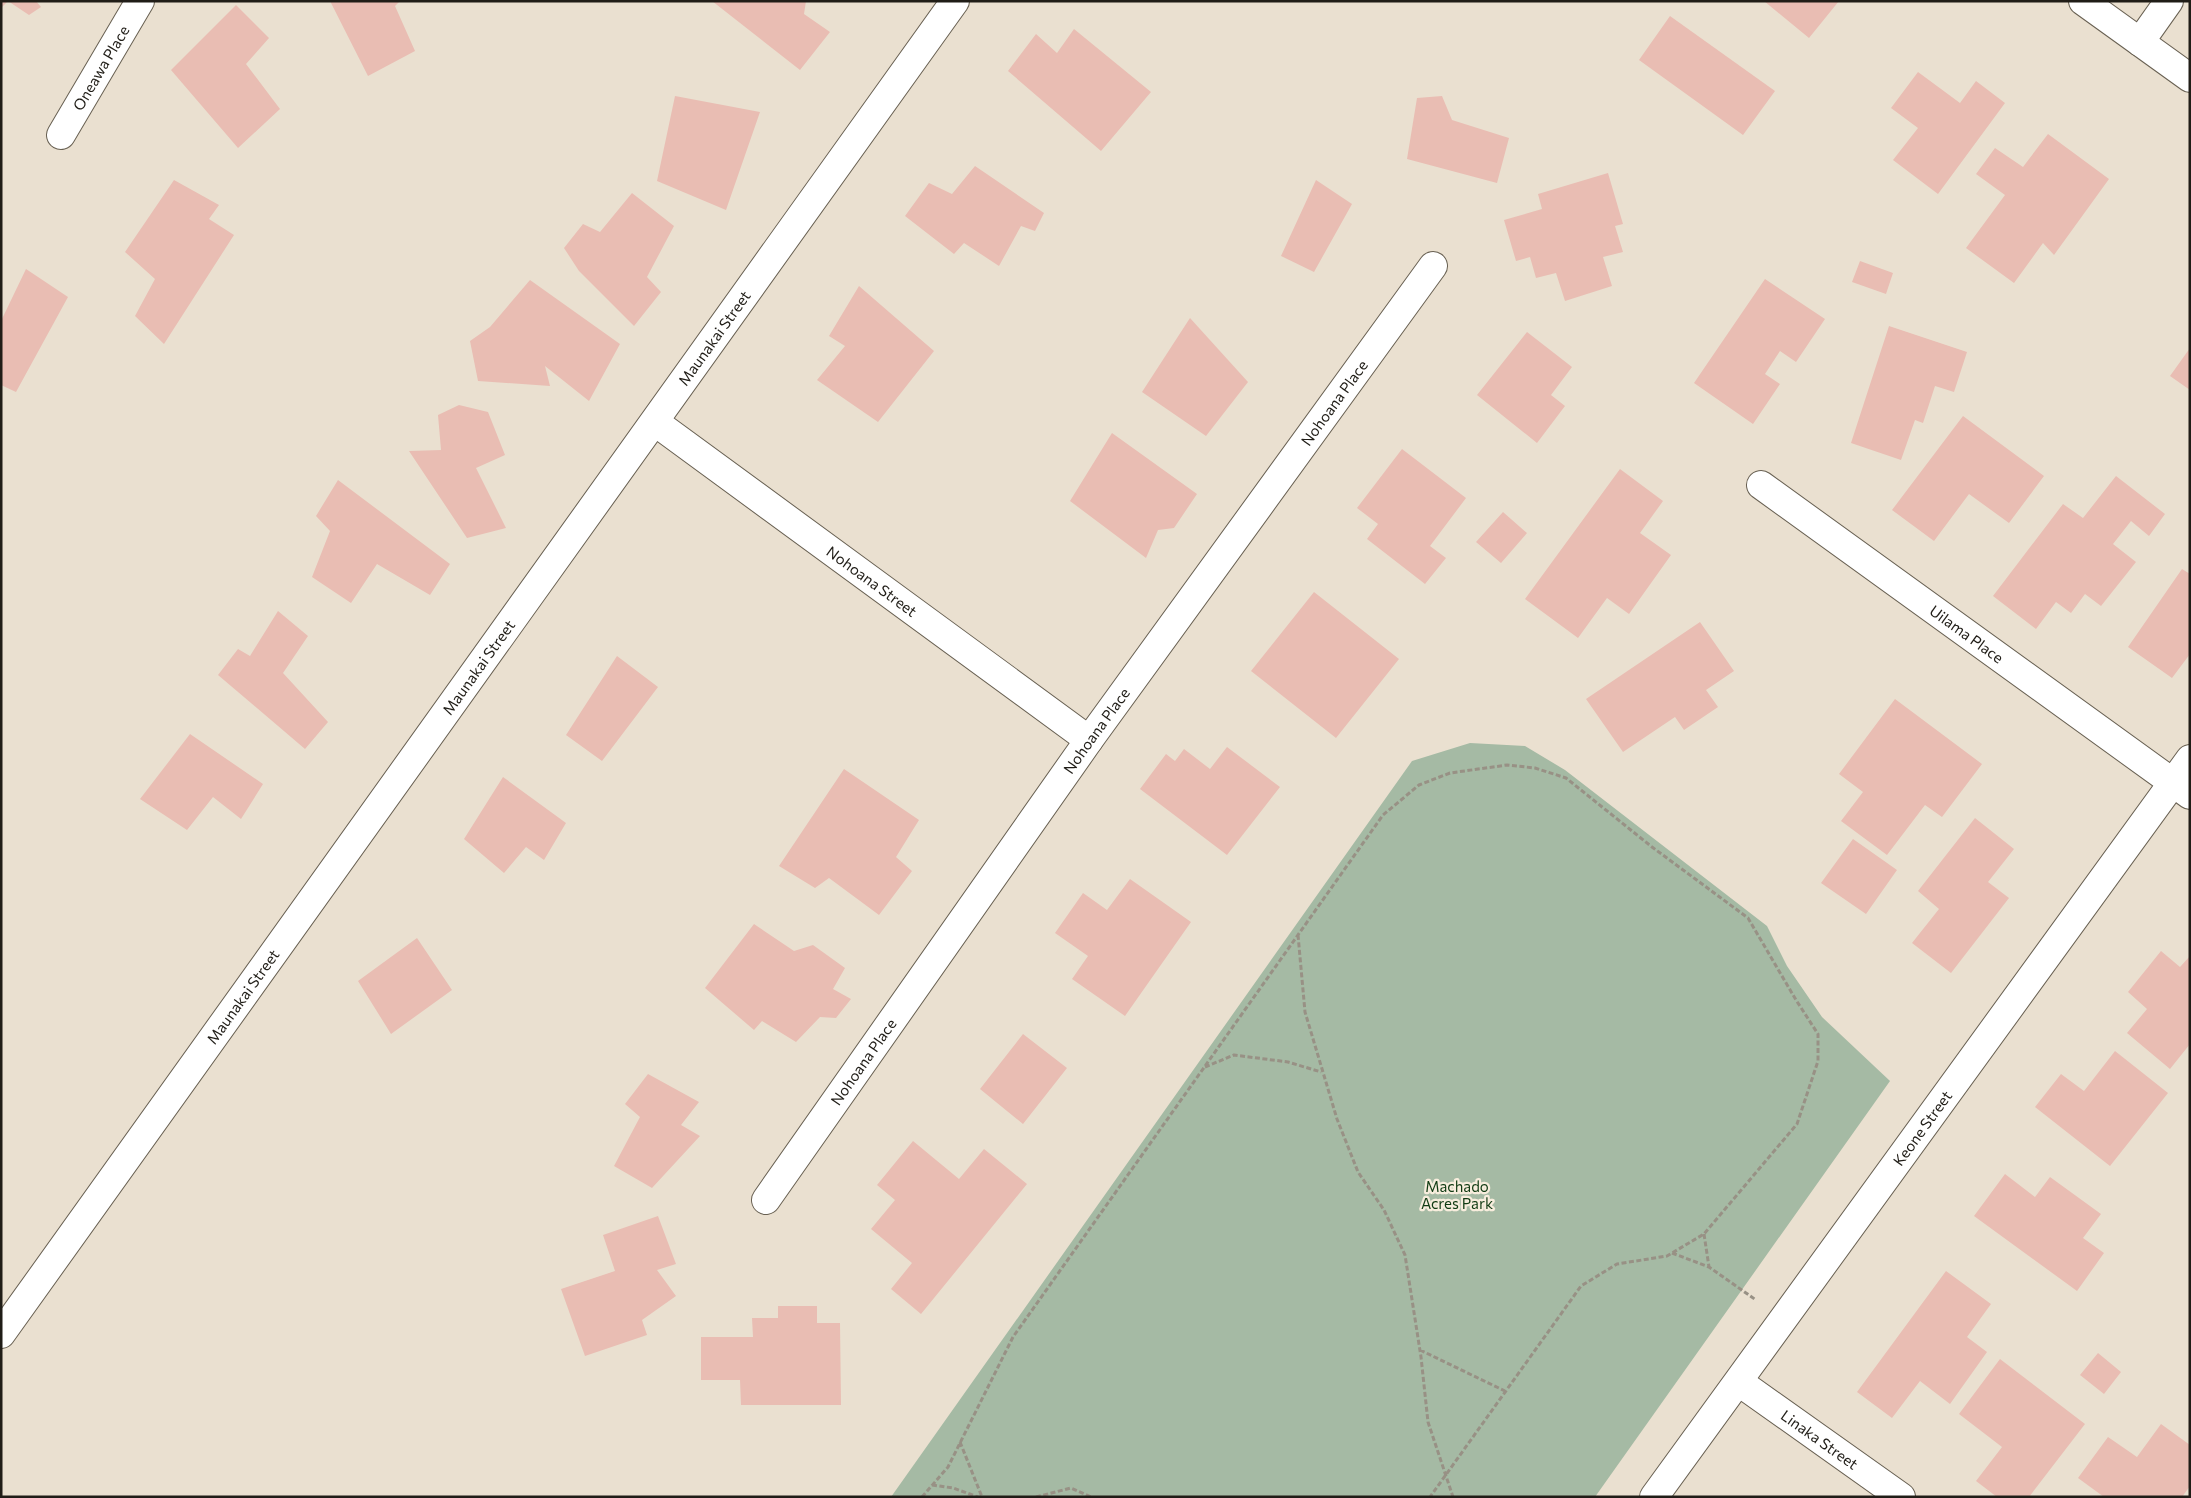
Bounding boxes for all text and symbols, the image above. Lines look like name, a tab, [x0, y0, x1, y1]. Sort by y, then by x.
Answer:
street label: Oneawa Place	[69, 22, 133, 114]
street label: Maunakai Street	[674, 287, 754, 389]
street label: Nohoana Place	[1297, 356, 1371, 449]
street label: Nohoana Street	[823, 542, 921, 620]
street label: Uilama Place	[1926, 601, 2007, 667]
street label: Maunakai Street	[438, 616, 518, 718]
street label: Nohoana Place	[1059, 684, 1133, 777]
street label: Maunakai Street	[203, 946, 282, 1047]
street label: Nohoana Place	[827, 1015, 900, 1108]
street label: Keone Street	[1889, 1087, 1955, 1169]
park label: Machado Acres Park	[1421, 1177, 1493, 1212]
street label: Linaka Street	[1778, 1406, 1862, 1473]

